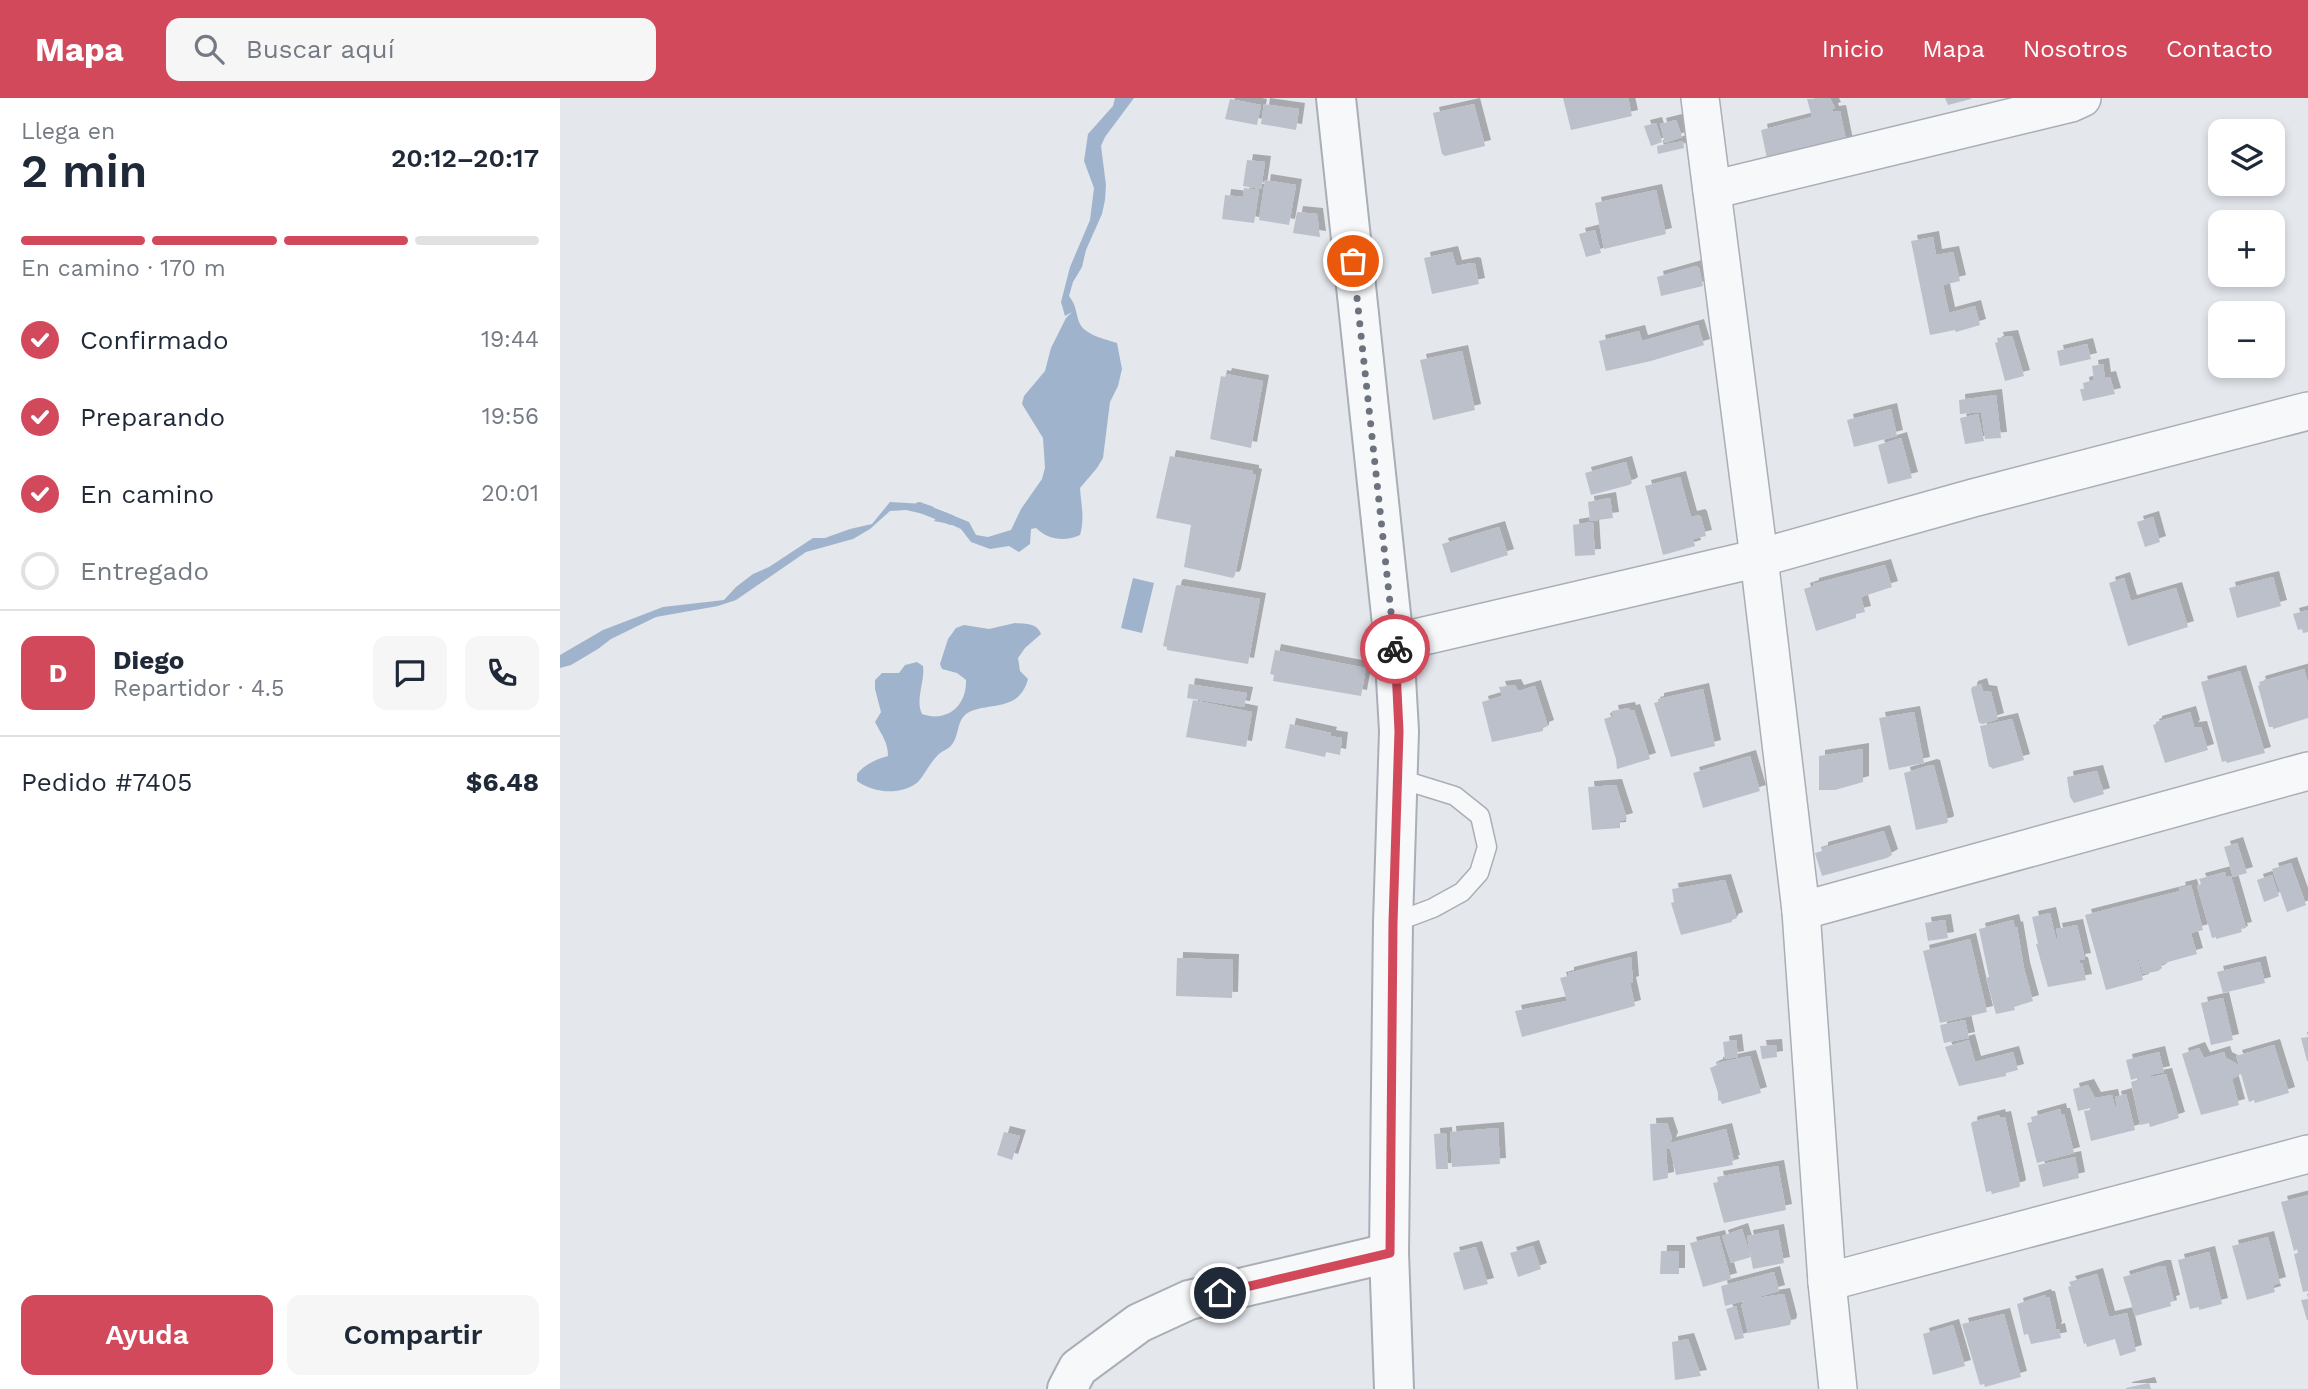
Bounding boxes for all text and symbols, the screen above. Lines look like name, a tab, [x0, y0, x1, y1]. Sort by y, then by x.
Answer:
search box	[166, 18, 656, 81]
text: Mapa	[35, 30, 124, 69]
icon: search	[190, 30, 228, 68]
text: Buscar aquí	[246, 34, 395, 64]
text: Inicio	[1822, 35, 1884, 63]
text: Mapa	[1922, 35, 1985, 63]
text: Nosotros	[2023, 35, 2128, 63]
text: Contacto	[2166, 35, 2273, 63]
text: Llega en	[21, 118, 115, 145]
map controls	[2208, 119, 2285, 378]
button: layers	[2208, 119, 2285, 196]
text: 20:12–20:17	[391, 143, 539, 173]
text: 2 min	[21, 144, 147, 198]
button: +	[2208, 210, 2285, 287]
pin	[1323, 231, 1383, 291]
icon: bag	[1334, 242, 1372, 280]
text: En camino · 170 m	[21, 255, 226, 282]
button: −	[2208, 301, 2285, 378]
icon: check	[21, 321, 59, 359]
text: Confirmado	[80, 325, 229, 355]
text: 19:44	[481, 326, 539, 353]
icon: check	[21, 398, 59, 436]
text: Preparando	[80, 402, 225, 432]
text: 19:56	[482, 403, 539, 430]
icon: check	[21, 475, 59, 513]
text: En camino	[80, 479, 214, 509]
text: 20:01	[481, 480, 539, 507]
text: Entregado	[80, 556, 209, 586]
courier	[1360, 614, 1430, 684]
icon: bike	[1376, 630, 1414, 668]
button: chat	[373, 636, 447, 710]
button: phone	[465, 636, 539, 710]
text: Diego	[113, 645, 184, 675]
text: D	[49, 658, 67, 688]
text: Repartidor · 4.5	[113, 675, 284, 702]
text: Pedido #7405	[21, 767, 192, 797]
text: $6.48	[466, 767, 539, 797]
pin	[1190, 1263, 1250, 1323]
icon: home	[1201, 1274, 1239, 1312]
button: Ayuda	[21, 1295, 273, 1375]
button: Compartir	[287, 1295, 539, 1375]

